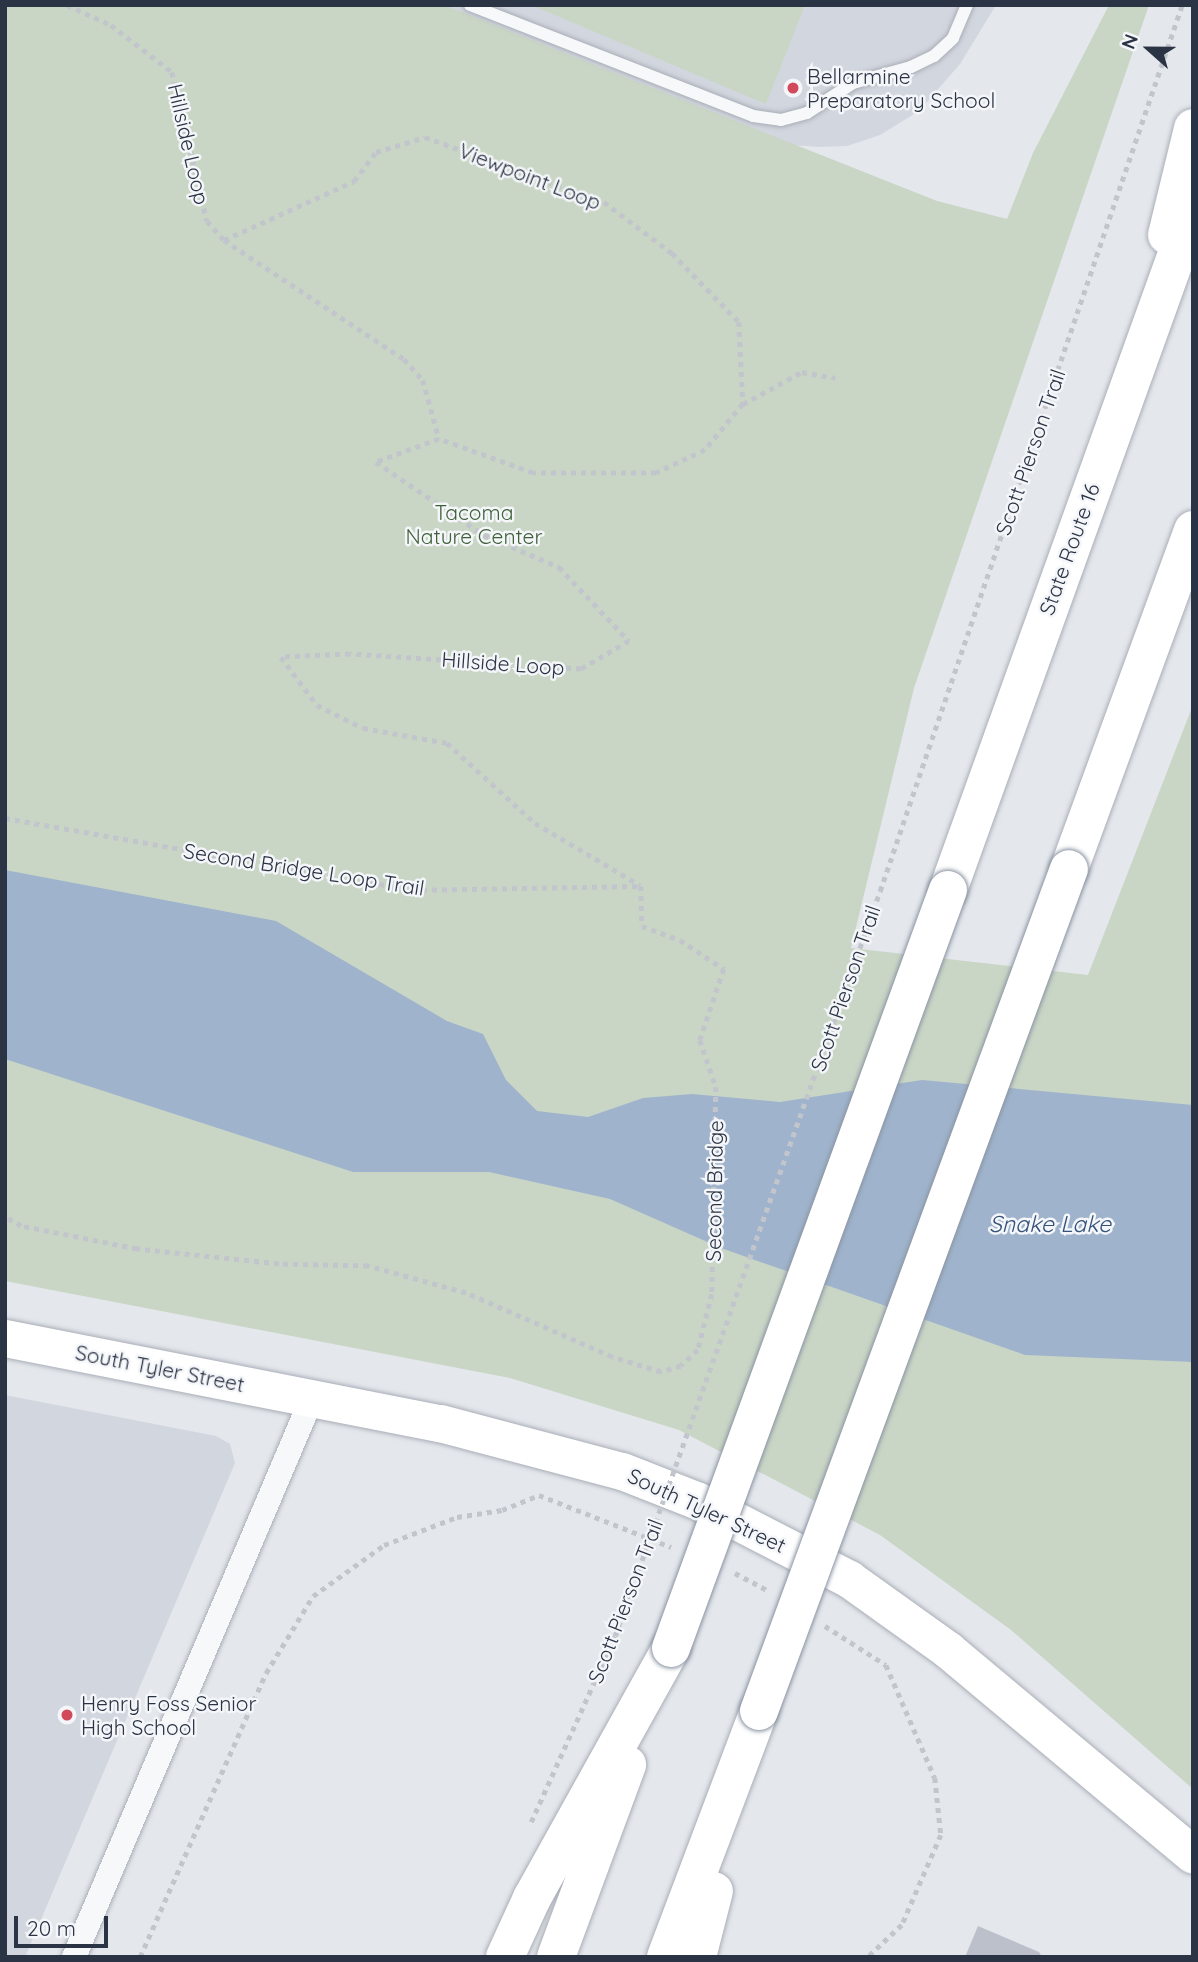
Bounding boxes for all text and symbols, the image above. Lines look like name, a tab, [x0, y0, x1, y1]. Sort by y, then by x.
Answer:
north arrow	[1114, 14, 1184, 84]
text: N	[1116, 31, 1143, 52]
place label: Bellarmine Preparatory School	[807, 63, 995, 113]
marker: Bellarmine Preparatory School	[785, 80, 801, 96]
street label: Hillside Loop	[163, 81, 215, 207]
street label: Viewpoint Loop	[455, 137, 605, 215]
street label: Scott Pierson Trail	[990, 366, 1070, 538]
street label: State Route 16	[1033, 480, 1105, 618]
park label: Tacoma Nature Center	[406, 499, 542, 549]
street label: Hillside Loop	[441, 646, 565, 680]
street label: Second Bridge Loop Trail	[182, 838, 426, 900]
street label: Scott Pierson Trail	[805, 902, 885, 1074]
street label: Second Bridge	[700, 1120, 728, 1262]
water label: Snake Lake	[989, 1210, 1111, 1238]
street label: South Tyler Street	[73, 1339, 247, 1397]
street label: South Tyler Street	[624, 1462, 790, 1558]
street label: Scott Pierson Trail	[582, 1515, 668, 1687]
place label: Henry Foss Senior High School	[81, 1690, 257, 1740]
marker: Henry Foss Senior High School	[59, 1707, 75, 1723]
scale bar	[18, 1902, 112, 1946]
text: 20 m	[27, 1915, 76, 1941]

